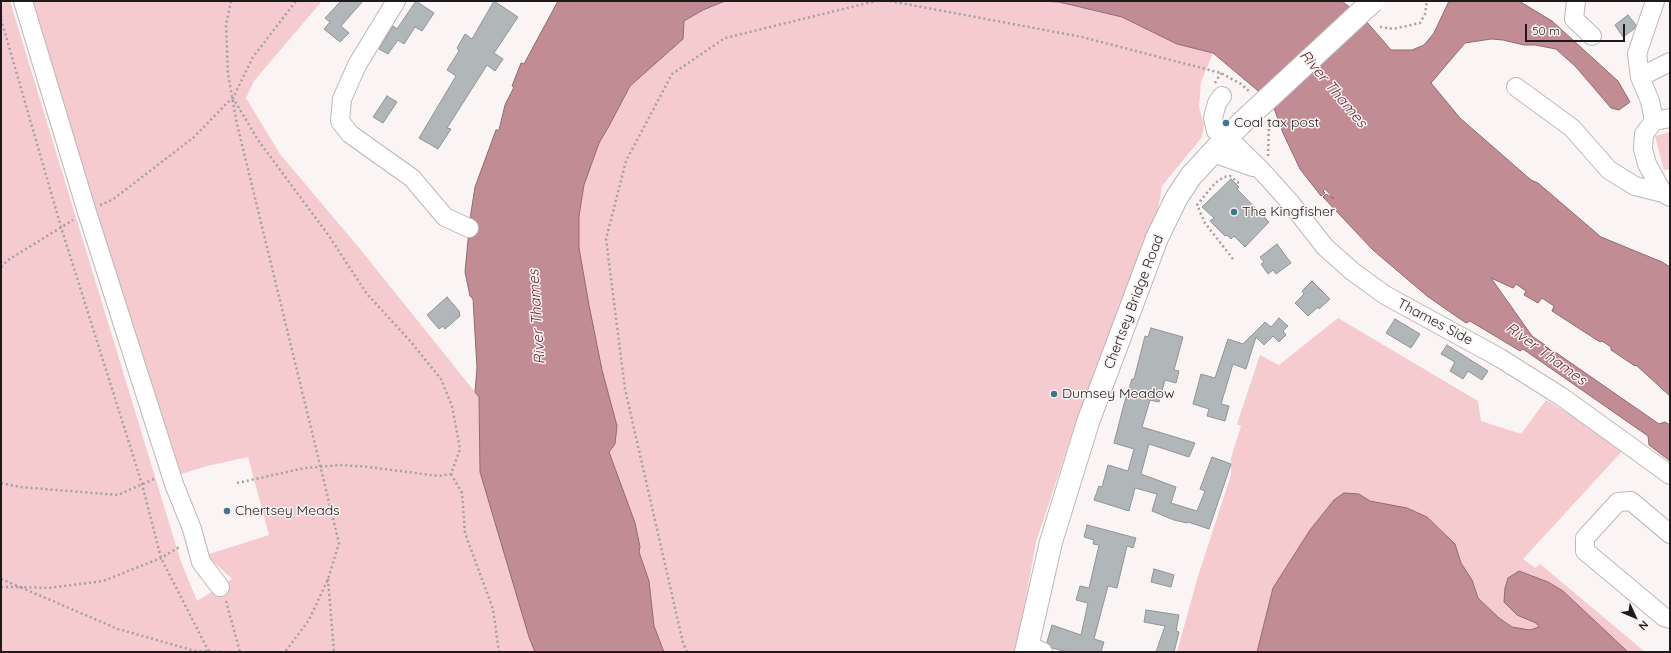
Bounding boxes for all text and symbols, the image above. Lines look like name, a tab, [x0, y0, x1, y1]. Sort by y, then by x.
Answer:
scale bar	[1527, 16, 1627, 42]
text: 50 m	[1532, 23, 1560, 38]
water label: River Thames	[1295, 47, 1371, 131]
place label: Coal tax post	[1234, 115, 1319, 131]
marker: Coal tax post	[1221, 118, 1231, 128]
place label: The Kingfisher	[1242, 204, 1335, 220]
marker: The Kingfisher	[1229, 207, 1239, 217]
street label: Chertsey Bridge Road	[1101, 232, 1167, 372]
water label: River Thames	[525, 269, 549, 365]
street label: Thames Side	[1394, 295, 1476, 349]
water label: River Thames	[1502, 319, 1590, 389]
place label: Dumsey Meadow	[1062, 386, 1174, 402]
marker: Dumsey Meadow	[1049, 389, 1059, 399]
place label: Chertsey Meads	[235, 503, 340, 519]
marker: Chertsey Meads	[222, 506, 232, 516]
north arrow	[1615, 597, 1655, 637]
text: N	[1636, 618, 1651, 633]

